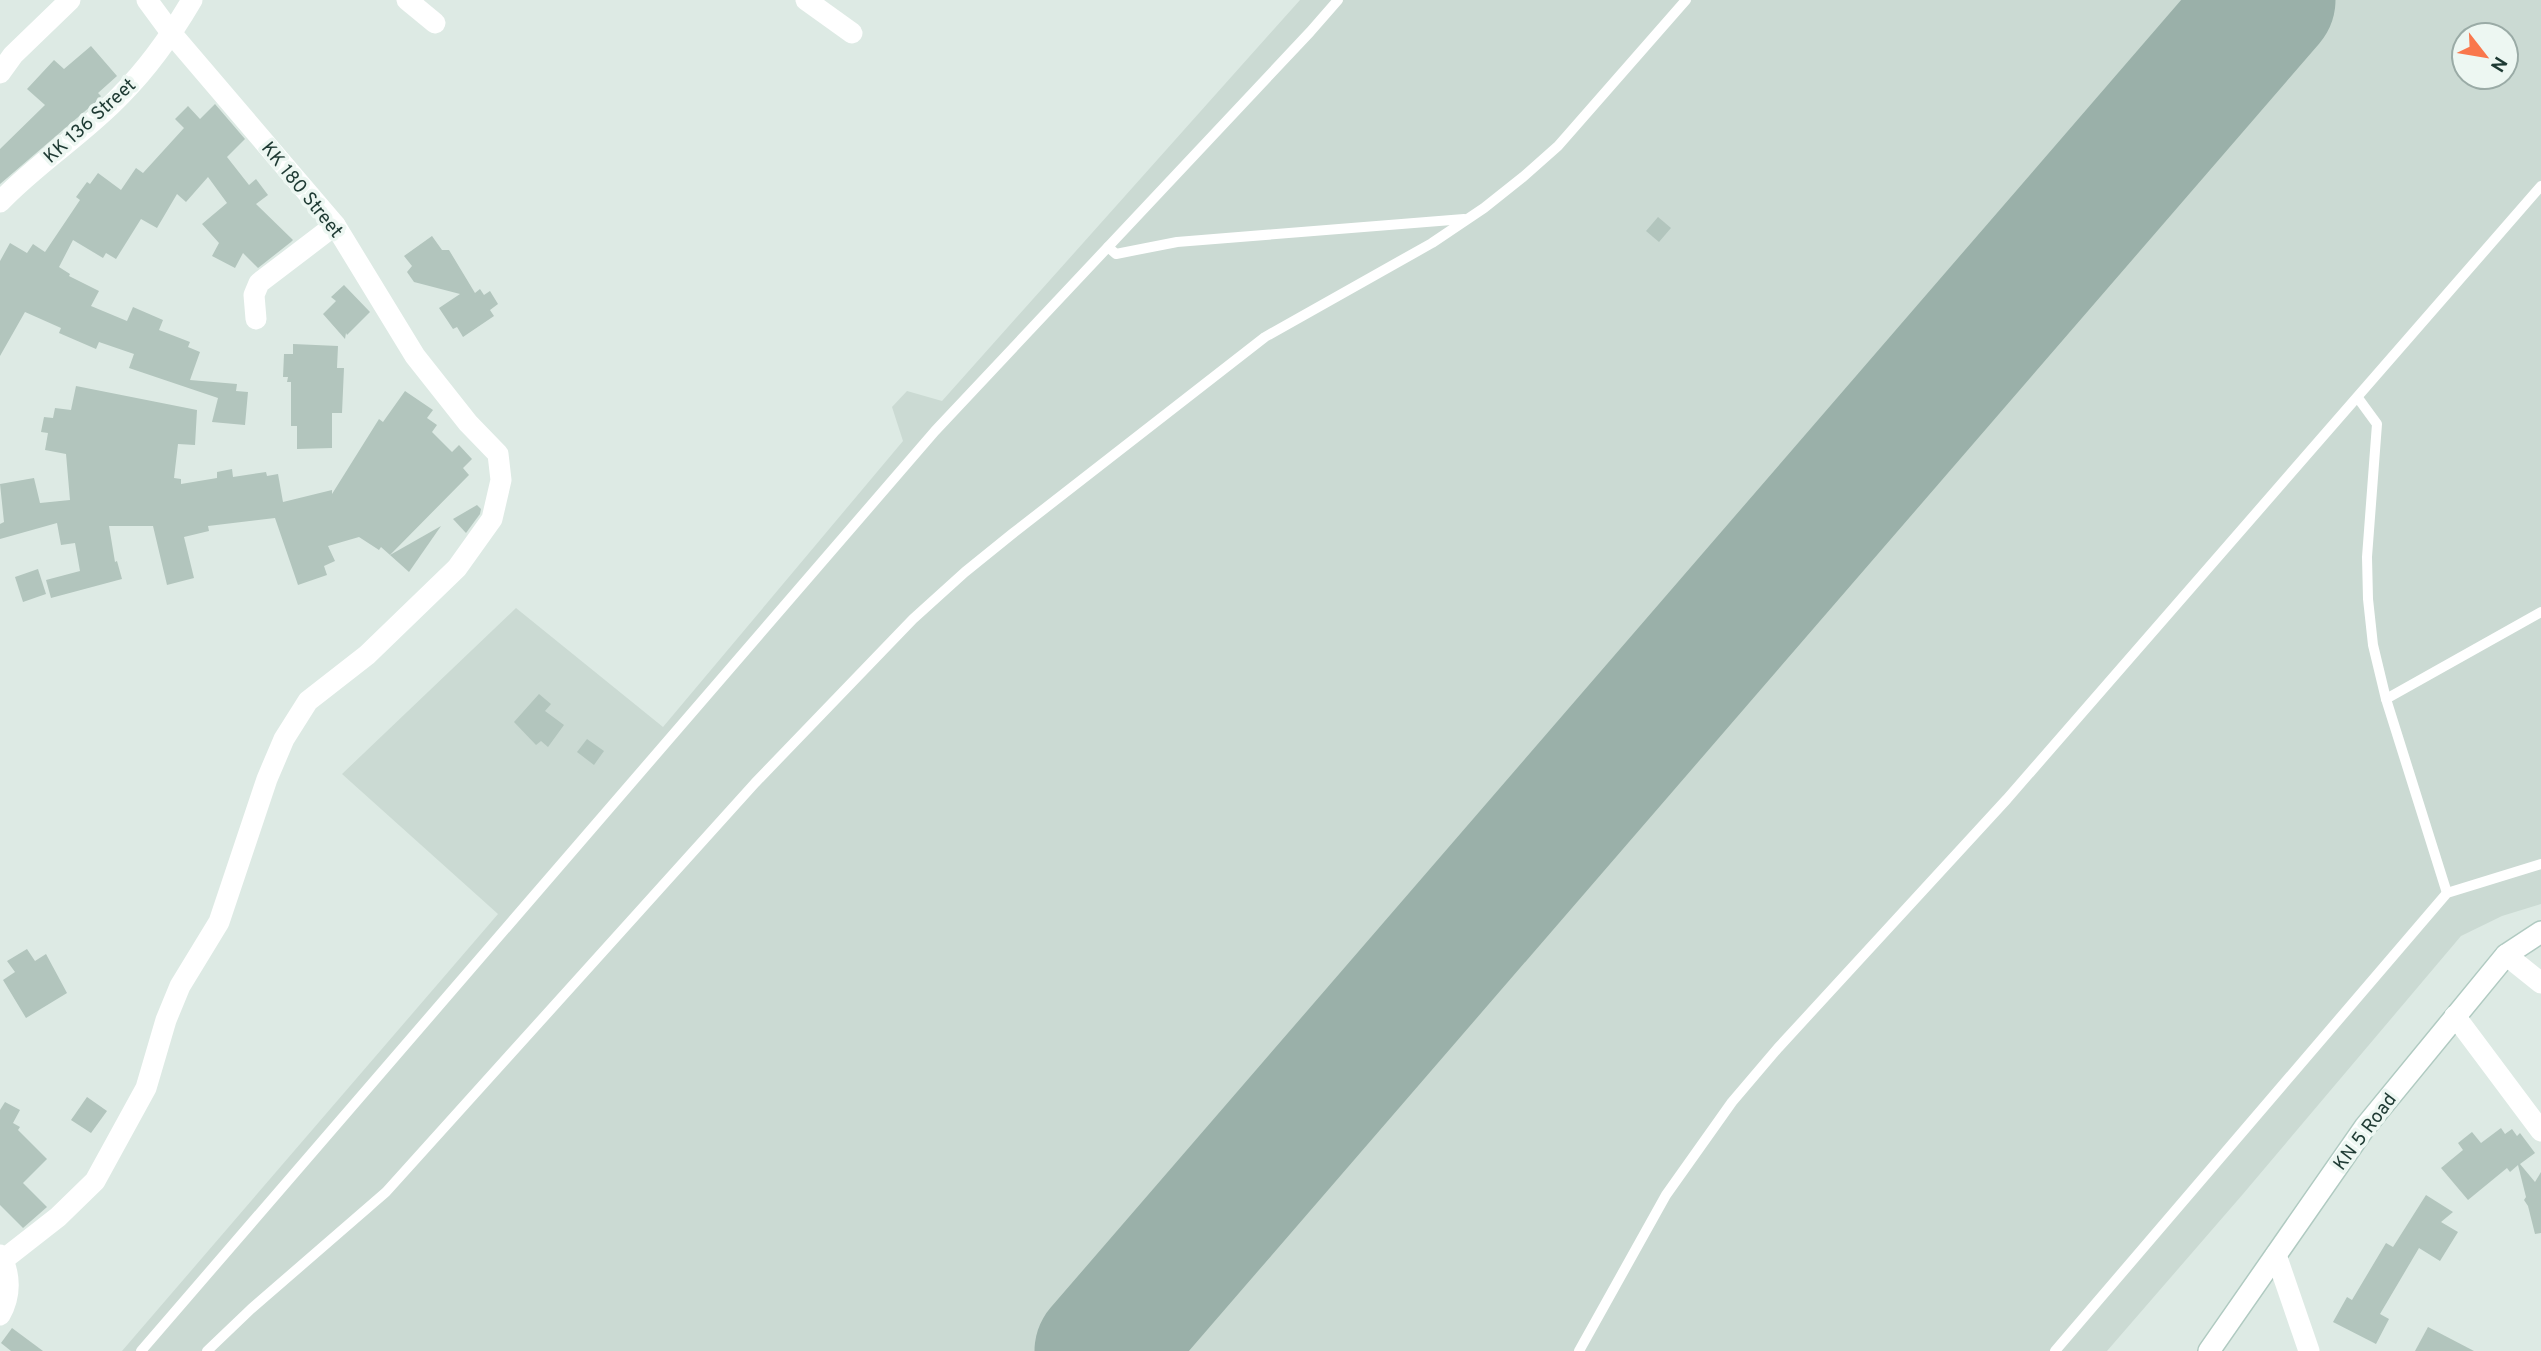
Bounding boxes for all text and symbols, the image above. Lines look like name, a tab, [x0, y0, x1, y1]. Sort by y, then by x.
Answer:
north arrow	[2450, 21, 2520, 91]
text: N	[2484, 52, 2512, 76]
street label: KK 136 Street	[39, 74, 142, 169]
street label: KK 180 Street	[255, 137, 348, 243]
street label: KN 5 Road	[2329, 1089, 2402, 1176]

